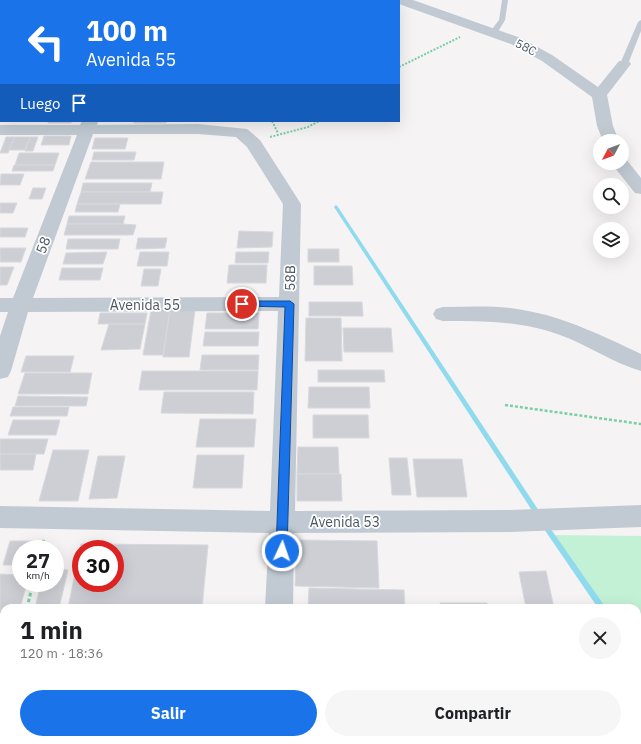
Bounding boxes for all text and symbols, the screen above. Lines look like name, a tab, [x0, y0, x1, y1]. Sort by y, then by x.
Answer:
text: 100 m	[86, 12, 168, 49]
icon: left	[20, 16, 72, 68]
street label: 58C	[513, 35, 540, 59]
text: Avenida 55	[86, 48, 176, 71]
icon: arrive	[68, 92, 90, 114]
text: Luego	[20, 94, 60, 113]
north arrow	[593, 134, 629, 170]
map controls	[593, 134, 629, 258]
button: search	[593, 178, 629, 214]
button: layers	[593, 222, 629, 258]
street label: 58	[32, 234, 54, 256]
street label: 58B	[281, 265, 299, 291]
pin	[225, 287, 259, 321]
icon: arrive	[231, 293, 253, 315]
street label: Avenida 55	[110, 296, 180, 314]
street label: Avenida 53	[310, 513, 380, 531]
position arrow	[261, 530, 303, 572]
speed limit sign: 30	[72, 540, 124, 592]
text: 27	[26, 547, 50, 574]
text: km/h	[26, 569, 50, 582]
text: 1 min	[20, 614, 83, 646]
button: close	[579, 617, 621, 659]
text: 120 m · 18:36	[20, 645, 103, 662]
button: Salir	[20, 690, 317, 736]
button: Compartir	[325, 690, 621, 736]

